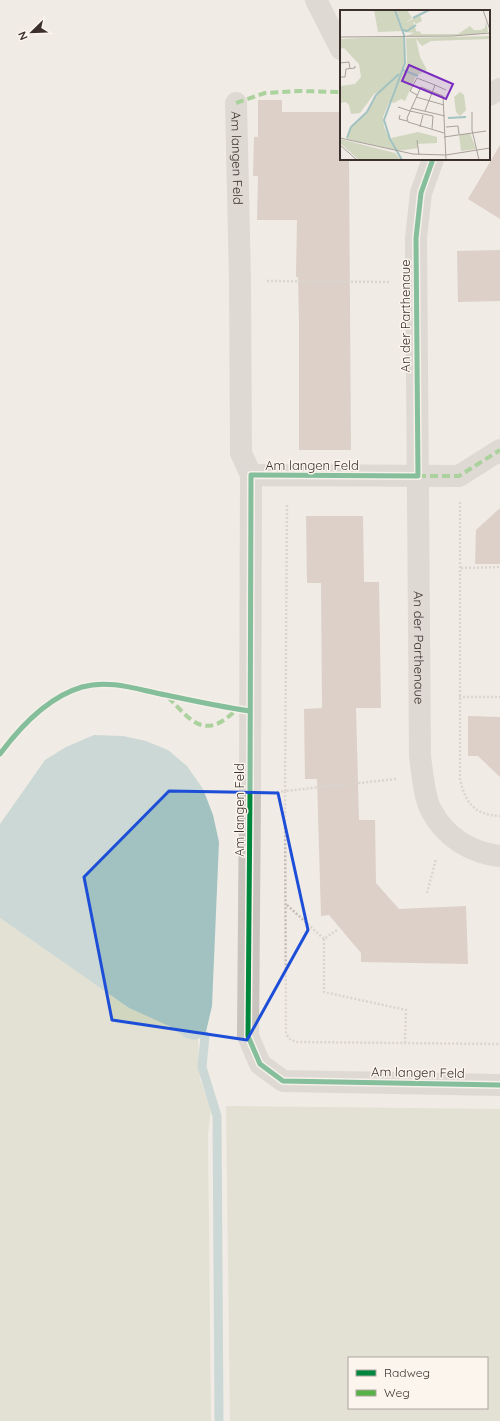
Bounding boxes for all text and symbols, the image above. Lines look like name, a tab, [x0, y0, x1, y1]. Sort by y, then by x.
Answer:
inset map	[340, 10, 490, 160]
north arrow	[12, 12, 52, 52]
text: N	[15, 29, 31, 42]
street label: Am langen Feld	[228, 111, 246, 205]
street label: An der Parthenaue	[397, 260, 413, 372]
street label: Am langen Feld	[265, 457, 359, 473]
street label: An der Parthenaue	[411, 591, 428, 704]
street label: Am langen Feld	[231, 763, 247, 857]
street label: Am langen Feld	[371, 1063, 465, 1081]
legend	[348, 1357, 488, 1409]
text: Radweg	[384, 1365, 430, 1380]
text: Weg	[384, 1385, 410, 1400]

